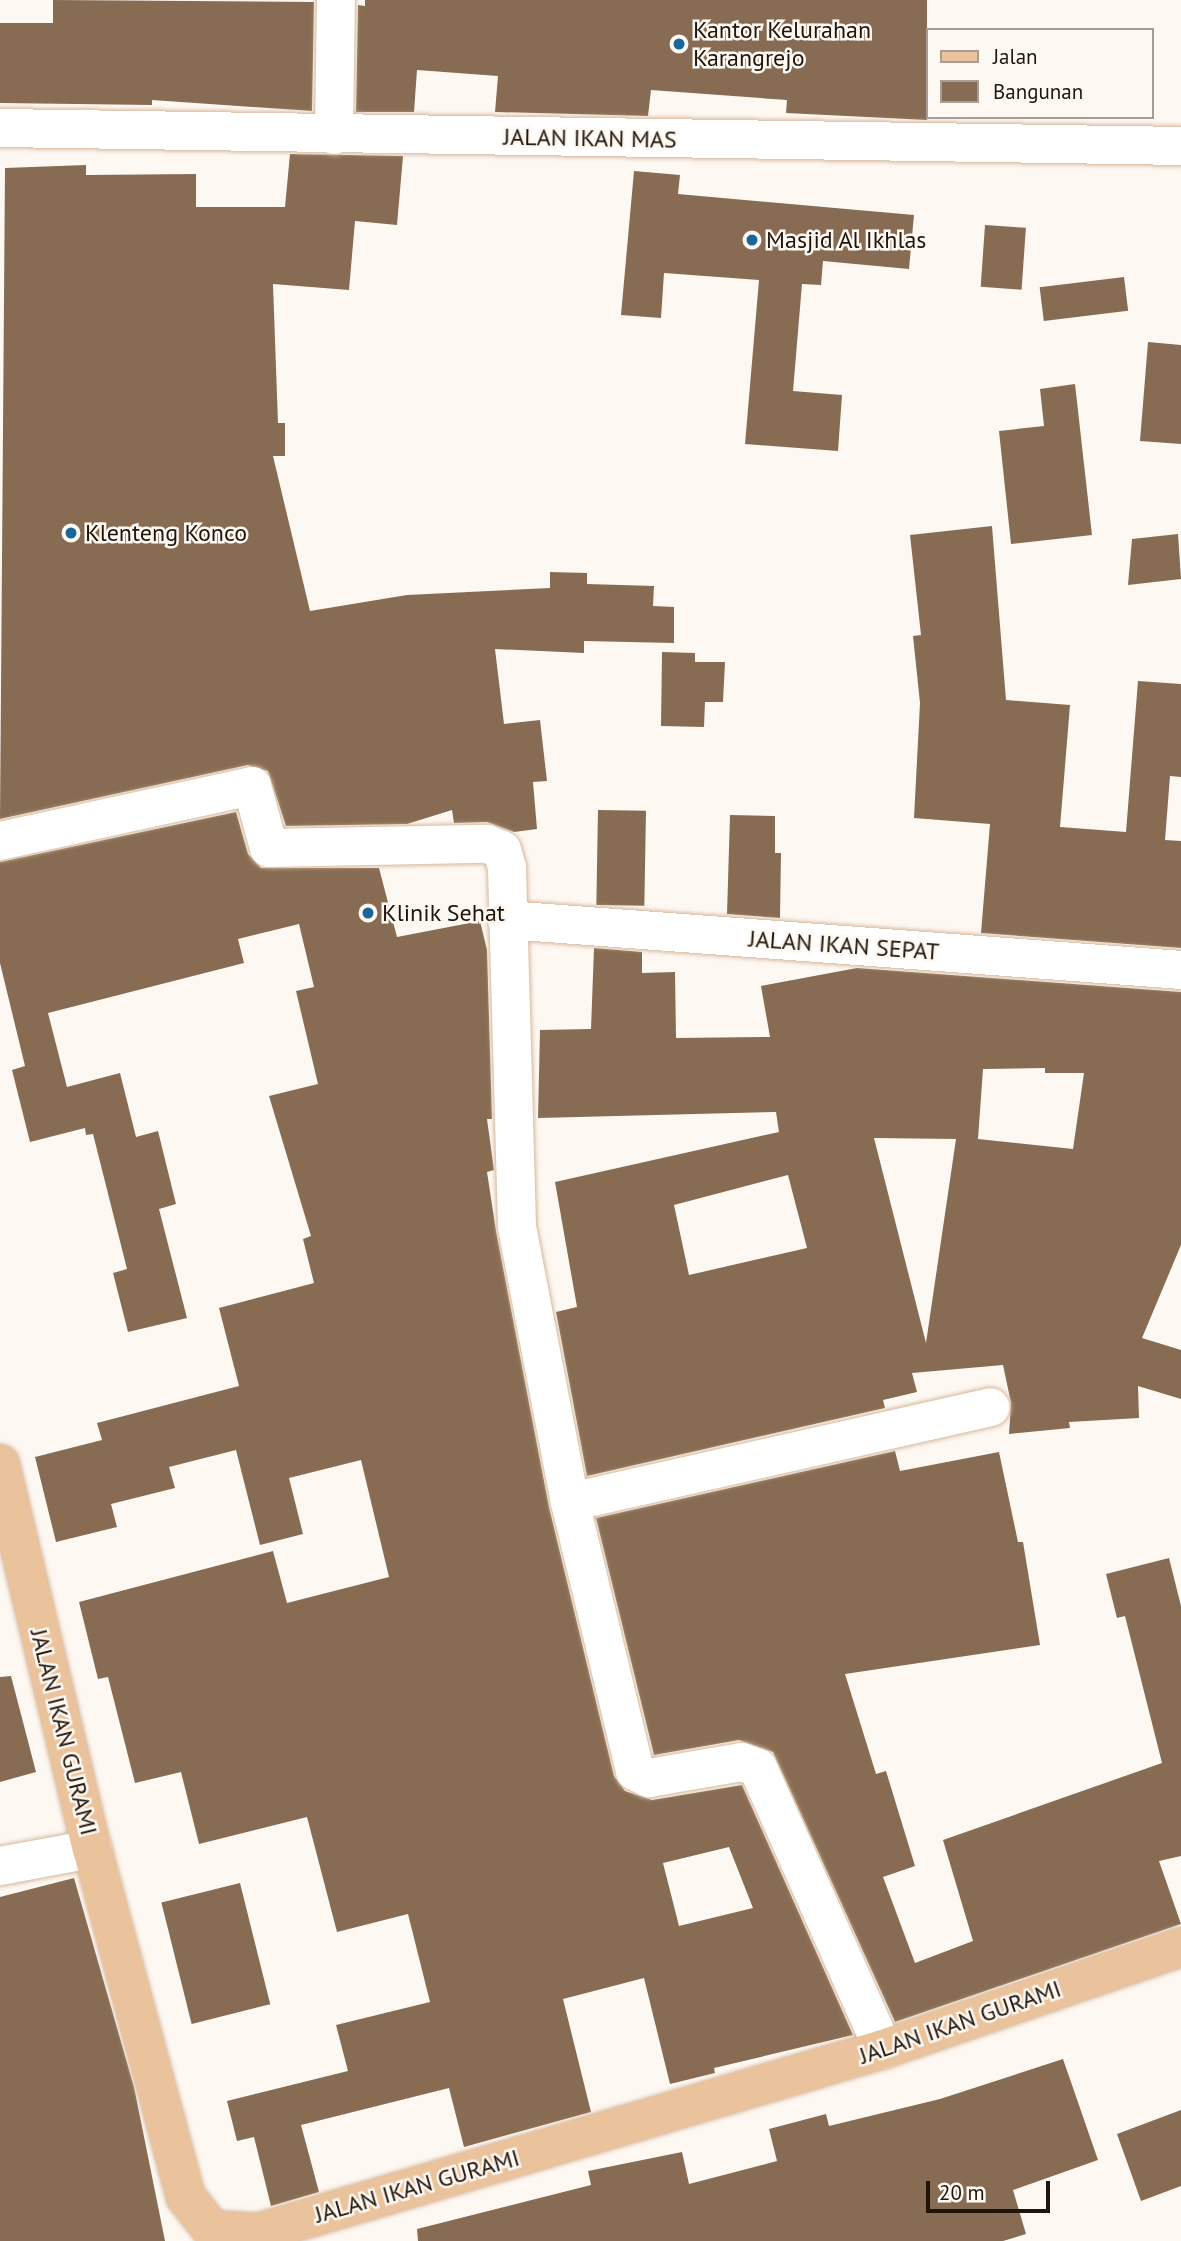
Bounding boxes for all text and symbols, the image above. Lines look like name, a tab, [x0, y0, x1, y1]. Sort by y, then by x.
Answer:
place label: Kantor Kelurahan Karangrejo	[693, 16, 871, 72]
legend	[926, 28, 1153, 119]
marker: Kantor Kelurahan Karangrejo	[671, 36, 687, 52]
text: Jalan	[993, 43, 1038, 70]
text: Bangunan	[993, 78, 1083, 105]
street label: JALAN IKAN MAS	[503, 122, 677, 154]
place label: Masjid Al Ikhlas	[766, 226, 927, 254]
marker: Masjid Al Ikhlas	[744, 232, 760, 248]
place label: Klenteng Konco	[85, 519, 247, 547]
marker: Klenteng Konco	[63, 525, 79, 541]
place label: Klinik Sehat	[382, 899, 506, 927]
marker: Klinik Sehat	[360, 905, 376, 921]
street label: JALAN IKAN SEPAT	[748, 924, 940, 966]
street label: JALAN IKAN GURAMI	[24, 1626, 104, 1838]
street label: JALAN IKAN GURAMI	[855, 1974, 1065, 2070]
street label: JALAN IKAN GURAMI	[311, 2143, 523, 2229]
scale bar	[929, 2168, 1053, 2212]
text: 20 m	[939, 2179, 985, 2206]

